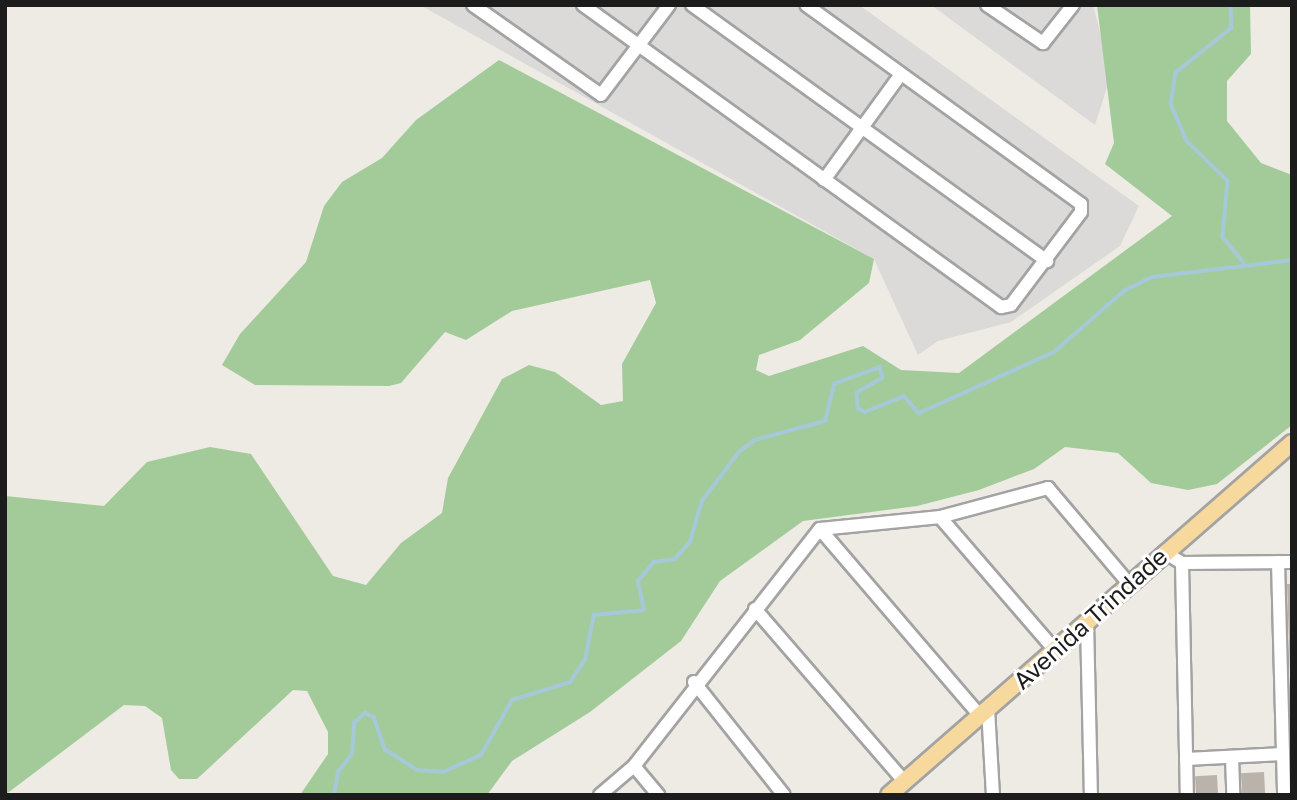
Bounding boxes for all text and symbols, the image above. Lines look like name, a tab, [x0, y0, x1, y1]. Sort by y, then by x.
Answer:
street label: Avenida Trindade	[1007, 541, 1173, 695]

